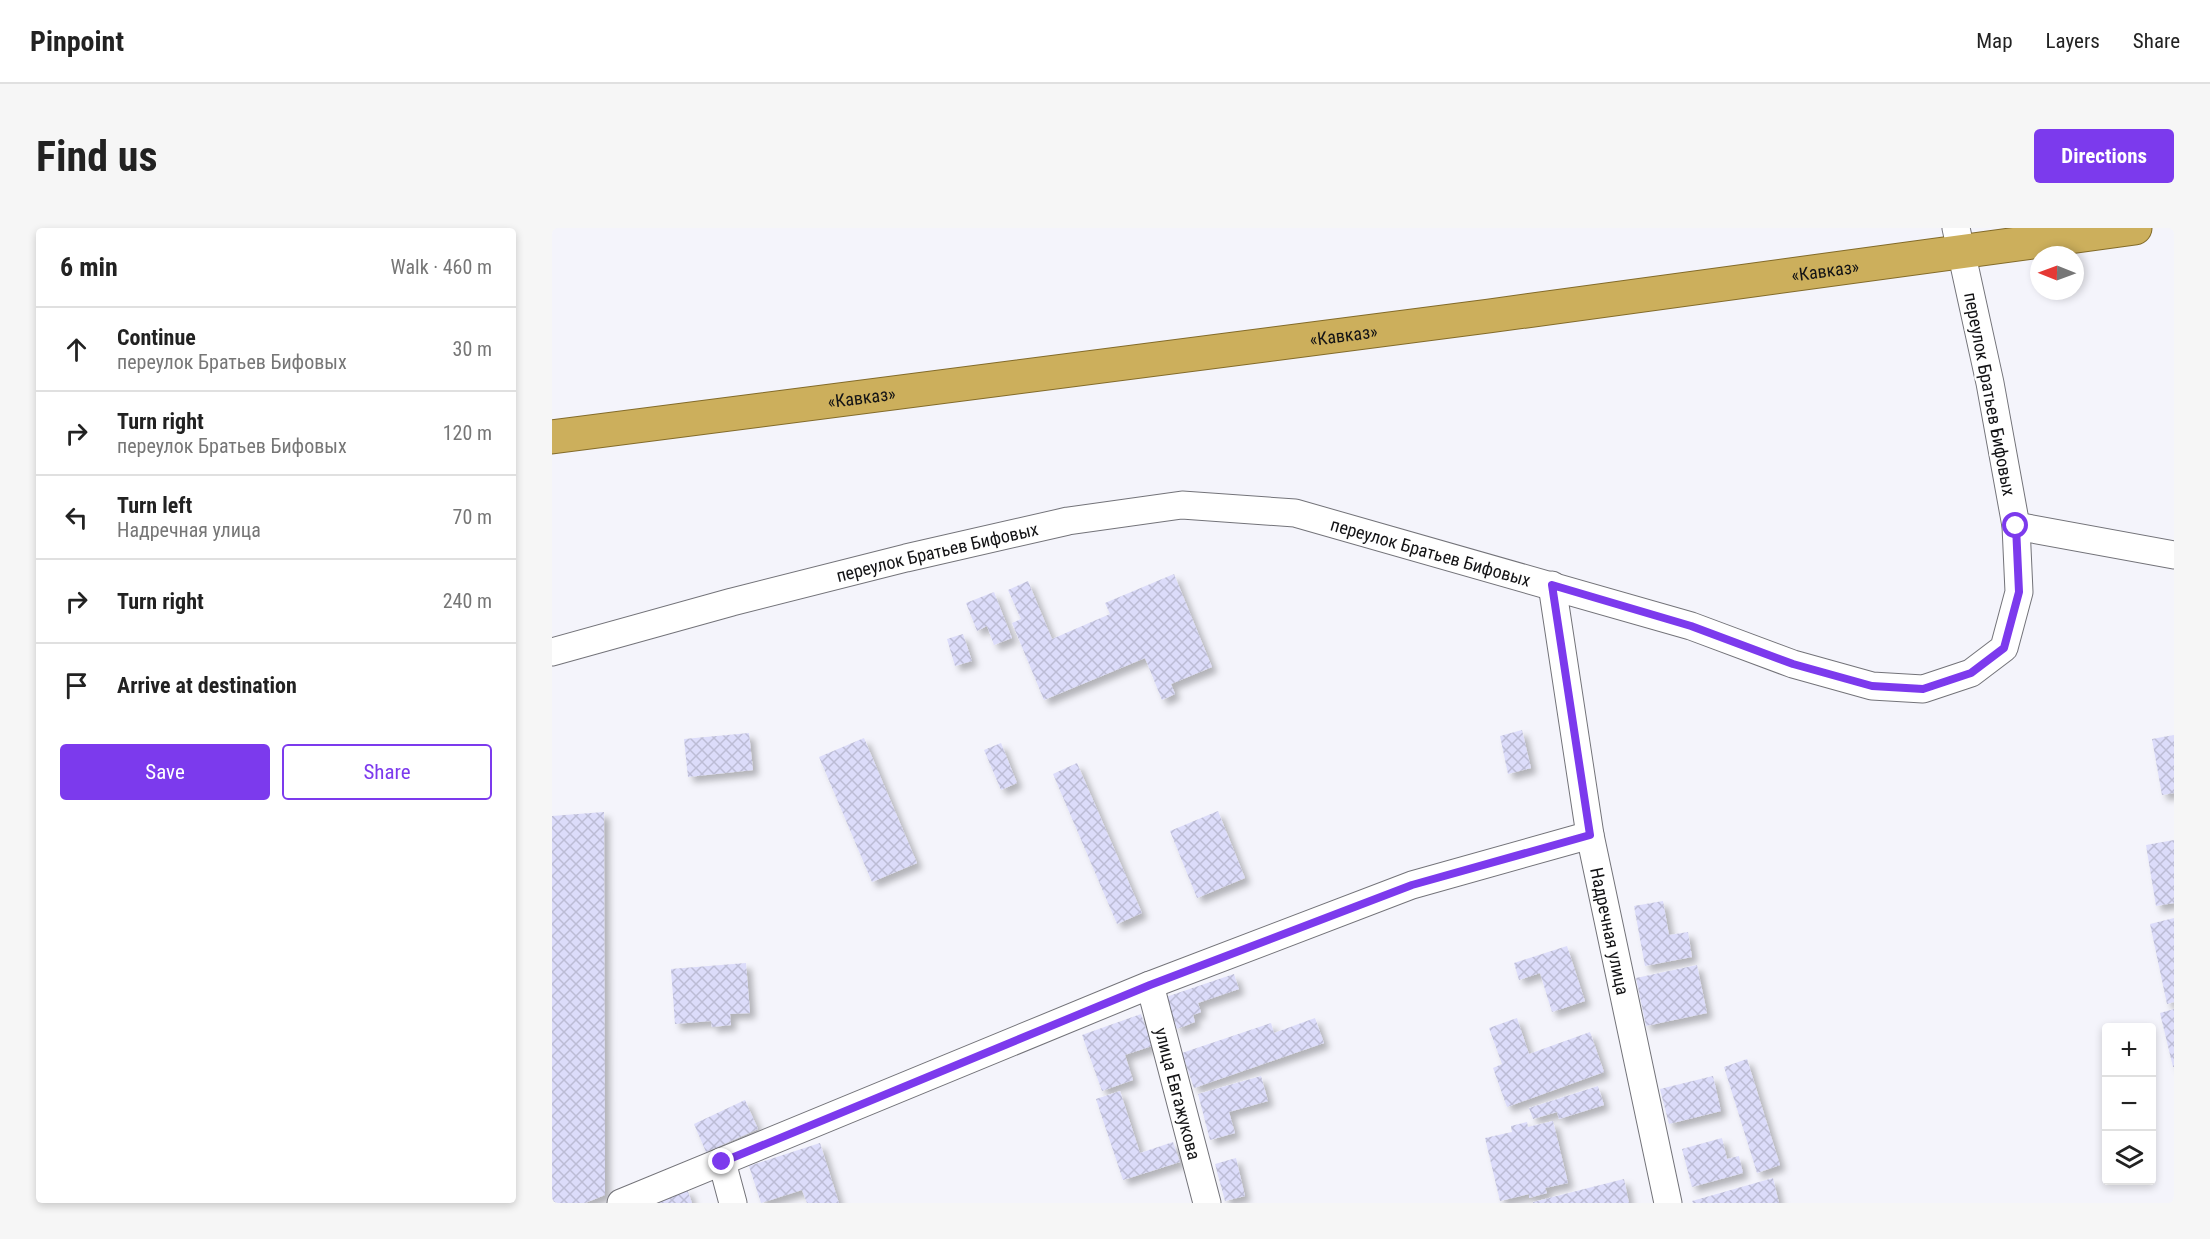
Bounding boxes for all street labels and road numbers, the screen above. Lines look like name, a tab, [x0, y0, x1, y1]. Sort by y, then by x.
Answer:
street label: «Кавказ»	[1790, 255, 1860, 285]
street label: переулок Братьев Бифовых	[1960, 291, 2020, 498]
street label: «Кавказ»	[1308, 320, 1379, 350]
street label: «Кавказ»	[826, 382, 897, 412]
street label: переулок Братьев Бифовых	[1328, 513, 1533, 590]
street label: переулок Братьев Бифовых	[834, 518, 1040, 586]
street label: Надречная улица	[1587, 865, 1634, 997]
street label: улица Евгажукова	[1151, 1025, 1206, 1162]

